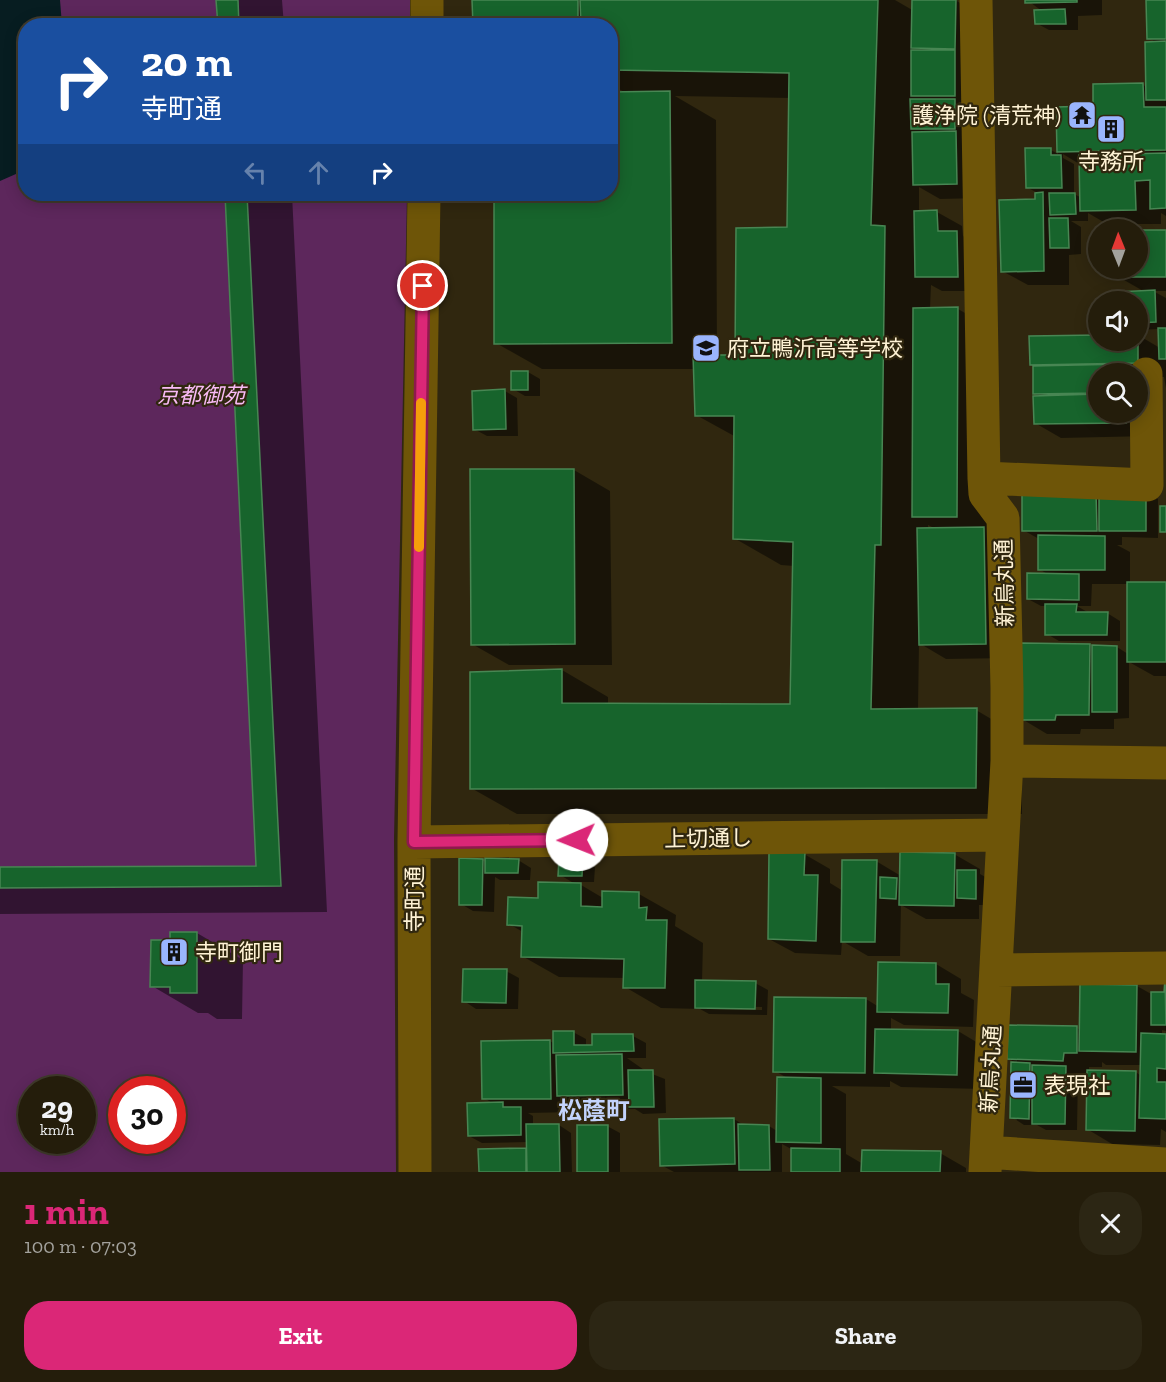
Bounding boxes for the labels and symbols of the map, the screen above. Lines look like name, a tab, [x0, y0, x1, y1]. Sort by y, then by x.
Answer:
temple icon: 護浄院 (清荒神)	[1066, 99, 1098, 131]
place label: 護浄院 (清荒神)	[912, 102, 1061, 129]
building icon: 寺務所	[1095, 113, 1127, 145]
place label: 寺務所	[1078, 148, 1144, 175]
north arrow	[1088, 219, 1148, 279]
pin	[397, 260, 448, 311]
school or university icon: 府立鴨沂高等学校	[690, 332, 722, 364]
place label: 府立鴨沂高等学校	[727, 335, 903, 362]
park label: 京都御苑	[157, 382, 248, 409]
street label: 新烏丸通	[990, 539, 1019, 627]
position arrow	[545, 808, 609, 872]
street label: 上切通し	[664, 824, 752, 853]
street label: 寺町通	[401, 866, 428, 932]
building icon: 寺町御門	[158, 936, 190, 968]
place label: 寺町御門	[195, 939, 283, 966]
street label: 新烏丸通	[975, 1024, 1006, 1114]
office icon: 表現社	[1007, 1069, 1039, 1101]
place label: 表現社	[1044, 1072, 1110, 1099]
speed limit sign: 30	[108, 1076, 186, 1154]
district label: 松蔭町	[558, 1096, 630, 1125]

